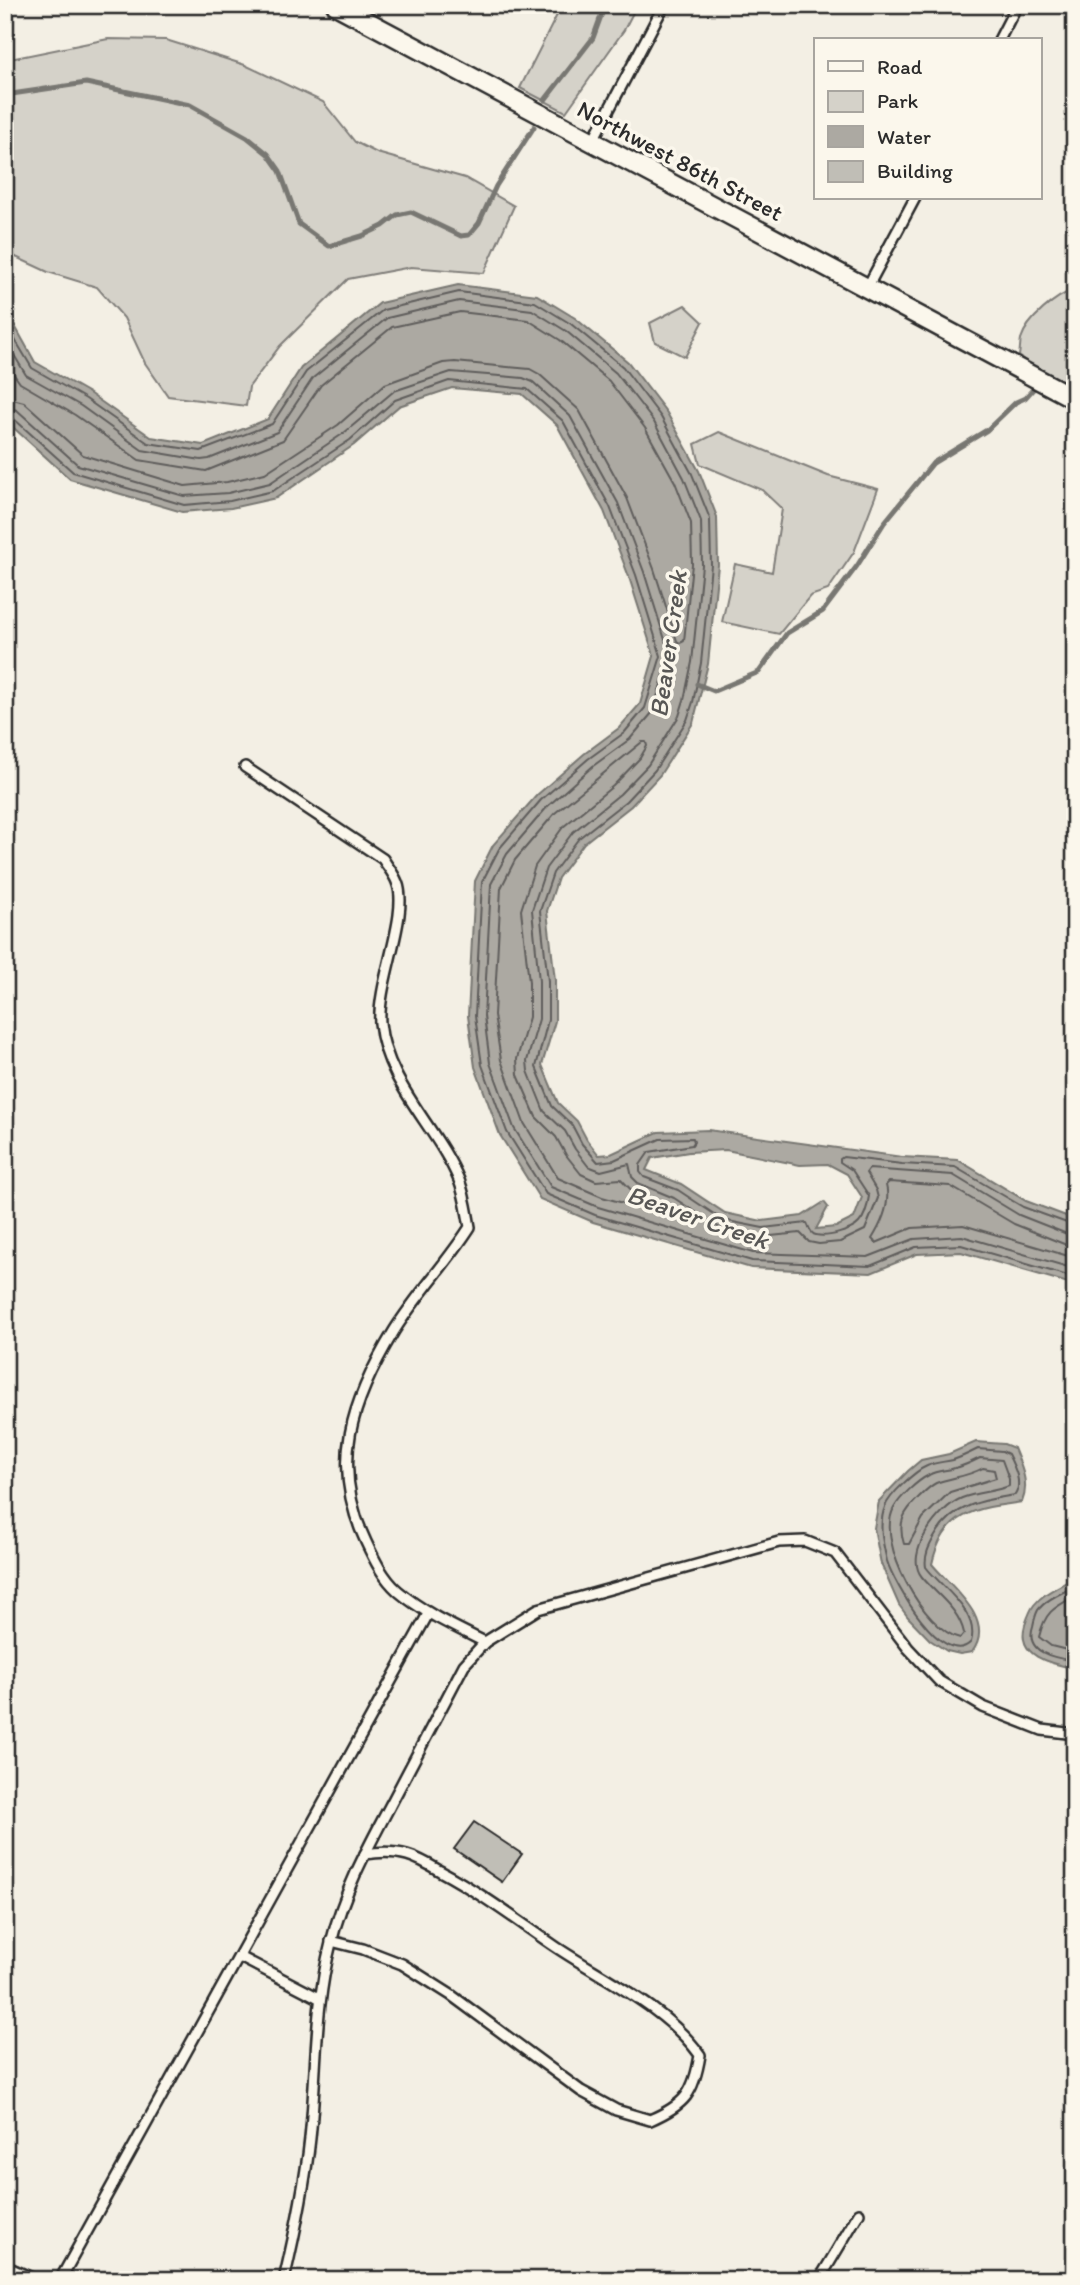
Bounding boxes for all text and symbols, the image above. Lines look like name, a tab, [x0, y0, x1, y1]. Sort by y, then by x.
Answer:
legend	[814, 38, 1042, 200]
text: Road	[877, 54, 923, 79]
text: Park	[877, 88, 919, 113]
street label: Northwest 86th Street	[572, 94, 788, 227]
text: Water	[877, 124, 931, 149]
text: Building	[877, 158, 953, 183]
water label: Beaver Creek	[642, 567, 694, 719]
water label: Beaver Creek	[623, 1178, 774, 1257]

